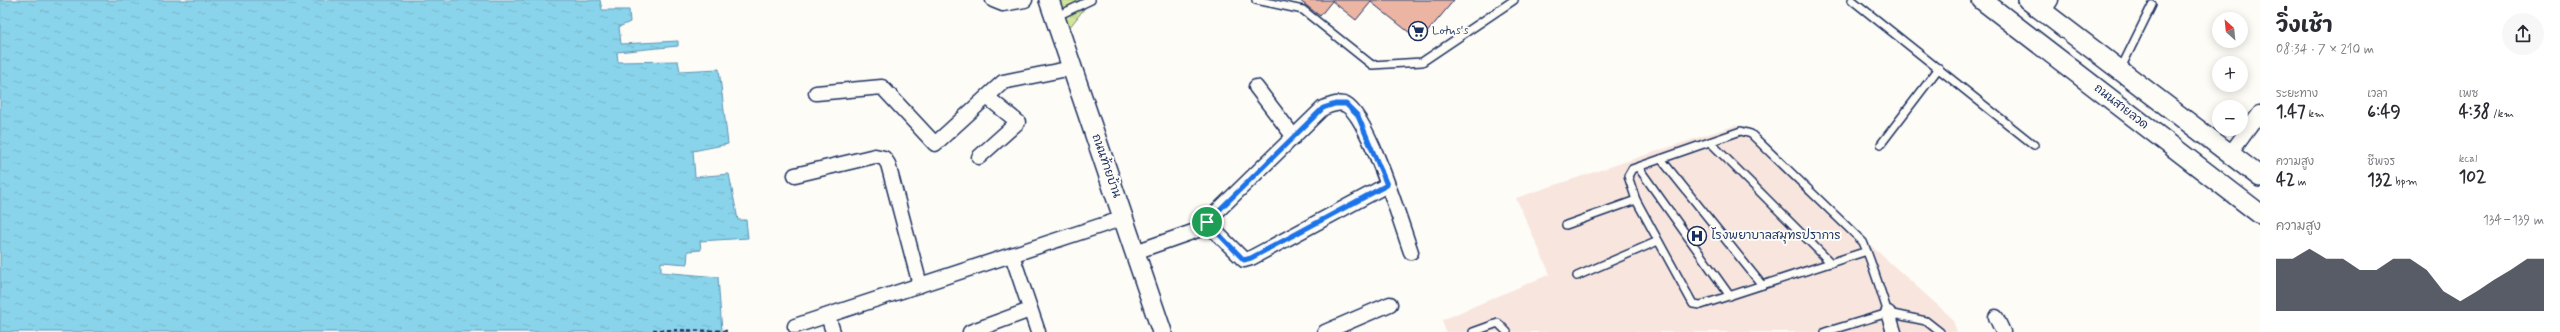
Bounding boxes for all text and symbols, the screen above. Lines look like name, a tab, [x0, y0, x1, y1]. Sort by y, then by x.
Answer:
north arrow	[2212, 12, 2248, 48]
map controls	[2212, 12, 2248, 136]
text: วิ่งเช้า	[2276, 12, 2333, 40]
button: share	[2502, 13, 2544, 55]
supermarket icon: Lotus's	[1407, 20, 1429, 42]
place label: Lotus's	[1432, 23, 1469, 39]
text: 08:34 · 7 × 210 m	[2276, 41, 2374, 58]
button: +	[2212, 56, 2248, 92]
street label: ถนนสายลวด	[2090, 81, 2152, 133]
text: ระยะทาง	[2276, 87, 2318, 101]
text: เวลา	[2367, 87, 2388, 101]
text: เพซ	[2459, 87, 2478, 101]
button: −	[2212, 100, 2248, 136]
text: 1.47	[2276, 101, 2306, 123]
text: 6:49	[2367, 101, 2401, 123]
text: 4:38	[2459, 101, 2490, 123]
text: km	[2306, 107, 2325, 121]
text: /km	[2490, 107, 2514, 121]
street label: ถนนท้ายบ้าน	[1088, 132, 1124, 200]
text: kcal	[2459, 152, 2477, 166]
text: ความสูง	[2276, 155, 2314, 169]
text: ชีพจร	[2367, 155, 2395, 169]
text: 102	[2459, 166, 2486, 188]
text: 42	[2276, 169, 2295, 191]
text: 132	[2367, 169, 2392, 191]
text: m	[2295, 175, 2307, 189]
text: bpm	[2392, 175, 2417, 189]
pin	[1190, 205, 1224, 239]
icon: arrive	[1196, 211, 1218, 233]
text: 134–139 m	[2483, 212, 2544, 229]
text: ความสูง	[2276, 218, 2321, 235]
hospital icon: โรงพยาบาลสมุทรปราการ	[1686, 225, 1708, 247]
place label: โรงพยาบาลสมุทรปราการ	[1711, 227, 1841, 244]

